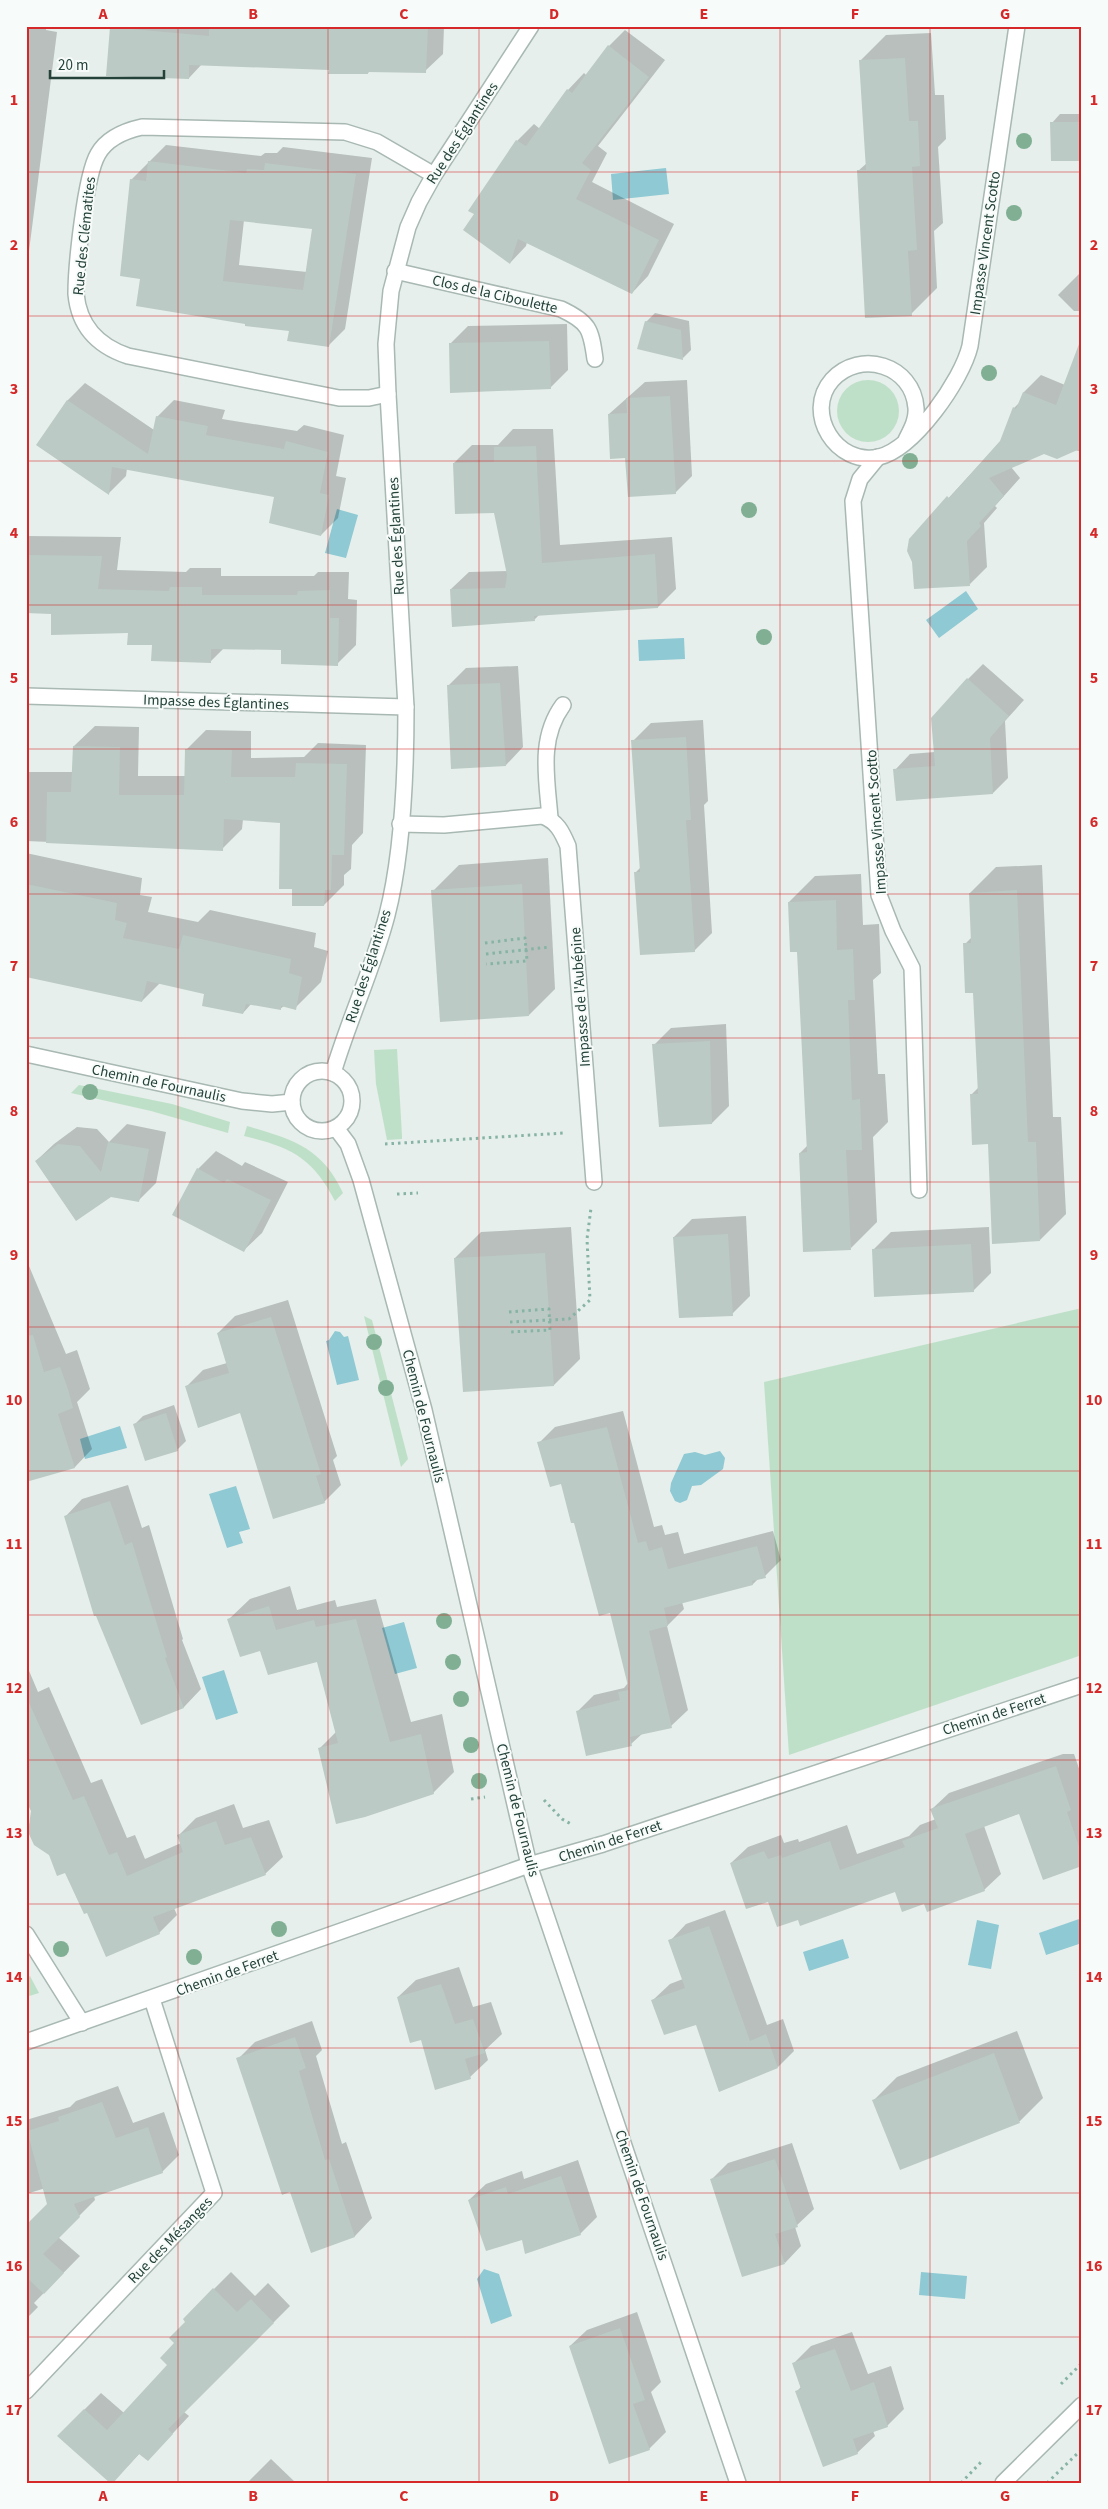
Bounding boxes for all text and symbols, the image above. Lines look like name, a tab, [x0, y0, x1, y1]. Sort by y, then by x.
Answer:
text: A	[97, 3, 108, 25]
text: B	[248, 3, 258, 25]
text: C	[399, 3, 409, 25]
text: D	[549, 3, 559, 25]
text: E	[700, 3, 708, 25]
text: F	[851, 3, 859, 25]
text: G	[1000, 3, 1010, 25]
scale bar	[50, 48, 164, 80]
text: 20 m	[58, 55, 88, 76]
street label: Rue des Églantines	[421, 78, 503, 188]
text: 1	[10, 89, 18, 111]
text: 1	[1090, 89, 1098, 111]
street label: Impasse Vincent Scotto	[965, 170, 1006, 316]
street label: Rue des Clématites	[68, 176, 101, 296]
text: 2	[10, 234, 18, 256]
text: 2	[1090, 234, 1098, 256]
street label: Clos de la Ciboulette	[430, 270, 560, 319]
text: 3	[10, 378, 18, 400]
text: 3	[1090, 378, 1098, 400]
street label: Rue des Églantines	[383, 477, 410, 595]
text: 4	[10, 522, 19, 544]
text: 4	[1090, 522, 1099, 544]
text: 5	[10, 667, 18, 689]
text: 5	[1090, 667, 1098, 689]
street label: Impasse des Églantines	[143, 689, 289, 716]
street label: Impasse Vincent Scotto	[861, 749, 892, 895]
text: 6	[10, 811, 18, 833]
text: 6	[1090, 811, 1098, 833]
street label: Rue des Églantines	[340, 907, 397, 1025]
street label: Impasse de l'Aubépine	[565, 926, 596, 1068]
text: 7	[10, 955, 18, 977]
text: 7	[1090, 955, 1098, 977]
street label: Chemin de Fournaulis	[90, 1059, 228, 1108]
text: 8	[10, 1100, 18, 1122]
text: 8	[1090, 1100, 1098, 1122]
text: 9	[10, 1244, 18, 1266]
text: 9	[1090, 1244, 1098, 1266]
street label: Chemin de Fournaulis	[397, 1347, 450, 1485]
text: 10	[6, 1389, 22, 1411]
text: 10	[1086, 1389, 1102, 1411]
text: 11	[6, 1533, 22, 1555]
text: 11	[1086, 1533, 1102, 1555]
text: 12	[6, 1677, 22, 1699]
text: 12	[1086, 1677, 1102, 1699]
street label: Chemin de Ferret	[940, 1688, 1049, 1741]
street label: Chemin de Fournaulis	[491, 1741, 544, 1879]
street label: Chemin de Ferret	[556, 1815, 665, 1868]
text: 13	[6, 1822, 22, 1844]
text: 13	[1086, 1822, 1102, 1844]
street label: Chemin de Ferret	[173, 1945, 281, 2002]
text: 14	[6, 1966, 23, 1988]
text: 14	[1086, 1966, 1103, 1988]
text: 15	[6, 2110, 22, 2132]
text: 15	[1086, 2110, 1102, 2132]
street label: Chemin de Fournaulis	[609, 2127, 674, 2263]
street label: Rue des Mésanges	[123, 2192, 217, 2289]
text: 16	[6, 2255, 22, 2277]
text: 16	[1086, 2255, 1102, 2277]
text: 17	[6, 2399, 22, 2421]
text: 17	[1086, 2399, 1102, 2421]
text: A	[97, 2485, 108, 2507]
text: B	[248, 2485, 258, 2507]
text: C	[399, 2485, 409, 2507]
text: D	[549, 2485, 559, 2507]
text: E	[700, 2485, 708, 2507]
text: F	[851, 2485, 859, 2507]
text: G	[1000, 2485, 1010, 2507]

